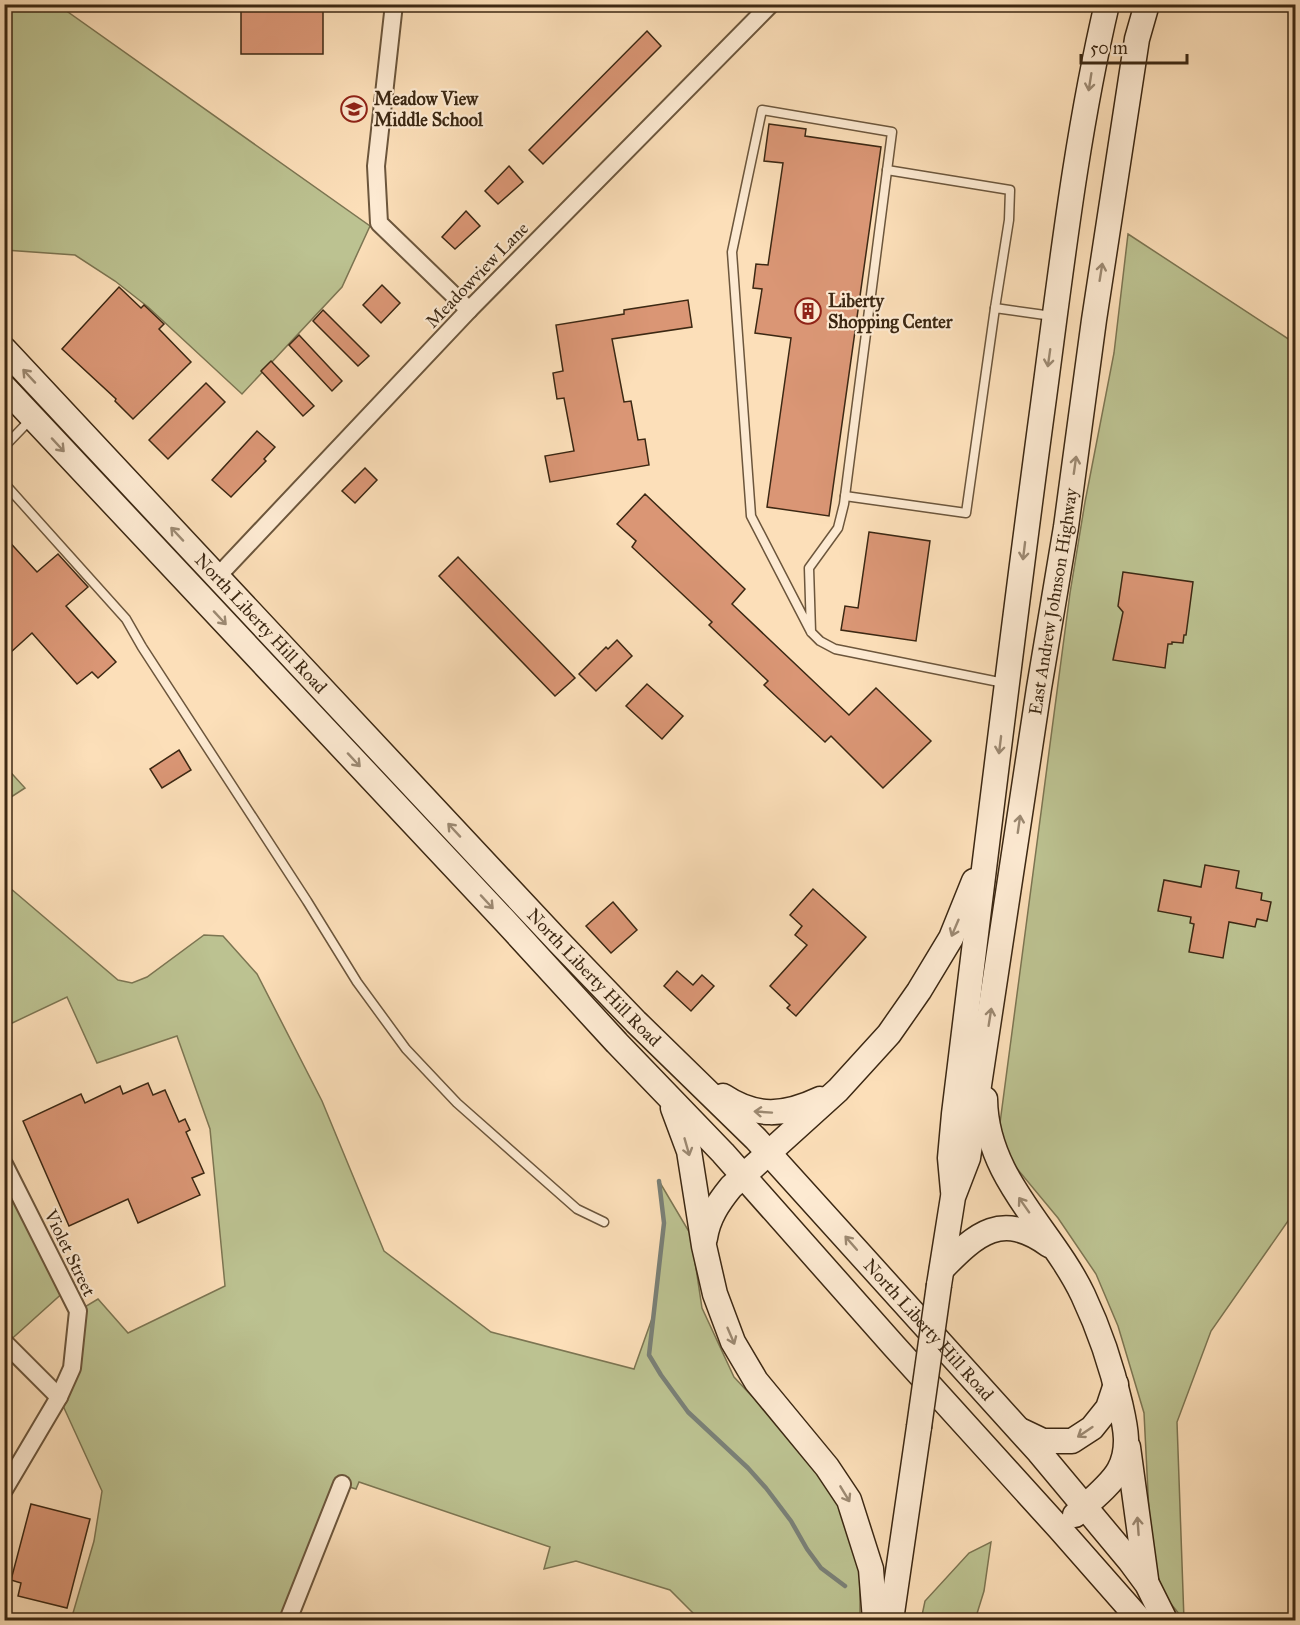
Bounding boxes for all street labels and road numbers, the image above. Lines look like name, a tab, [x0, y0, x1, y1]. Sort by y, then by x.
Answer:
street label: Meadowview Lane	[421, 218, 533, 332]
street label: East Andrew Johnson Highway	[1024, 486, 1082, 716]
street label: North Liberty Hill Road	[190, 549, 332, 698]
street label: North Liberty Hill Road	[522, 904, 666, 1051]
street label: Violet Street	[39, 1205, 101, 1301]
street label: North Liberty Hill Road	[859, 1254, 998, 1405]

